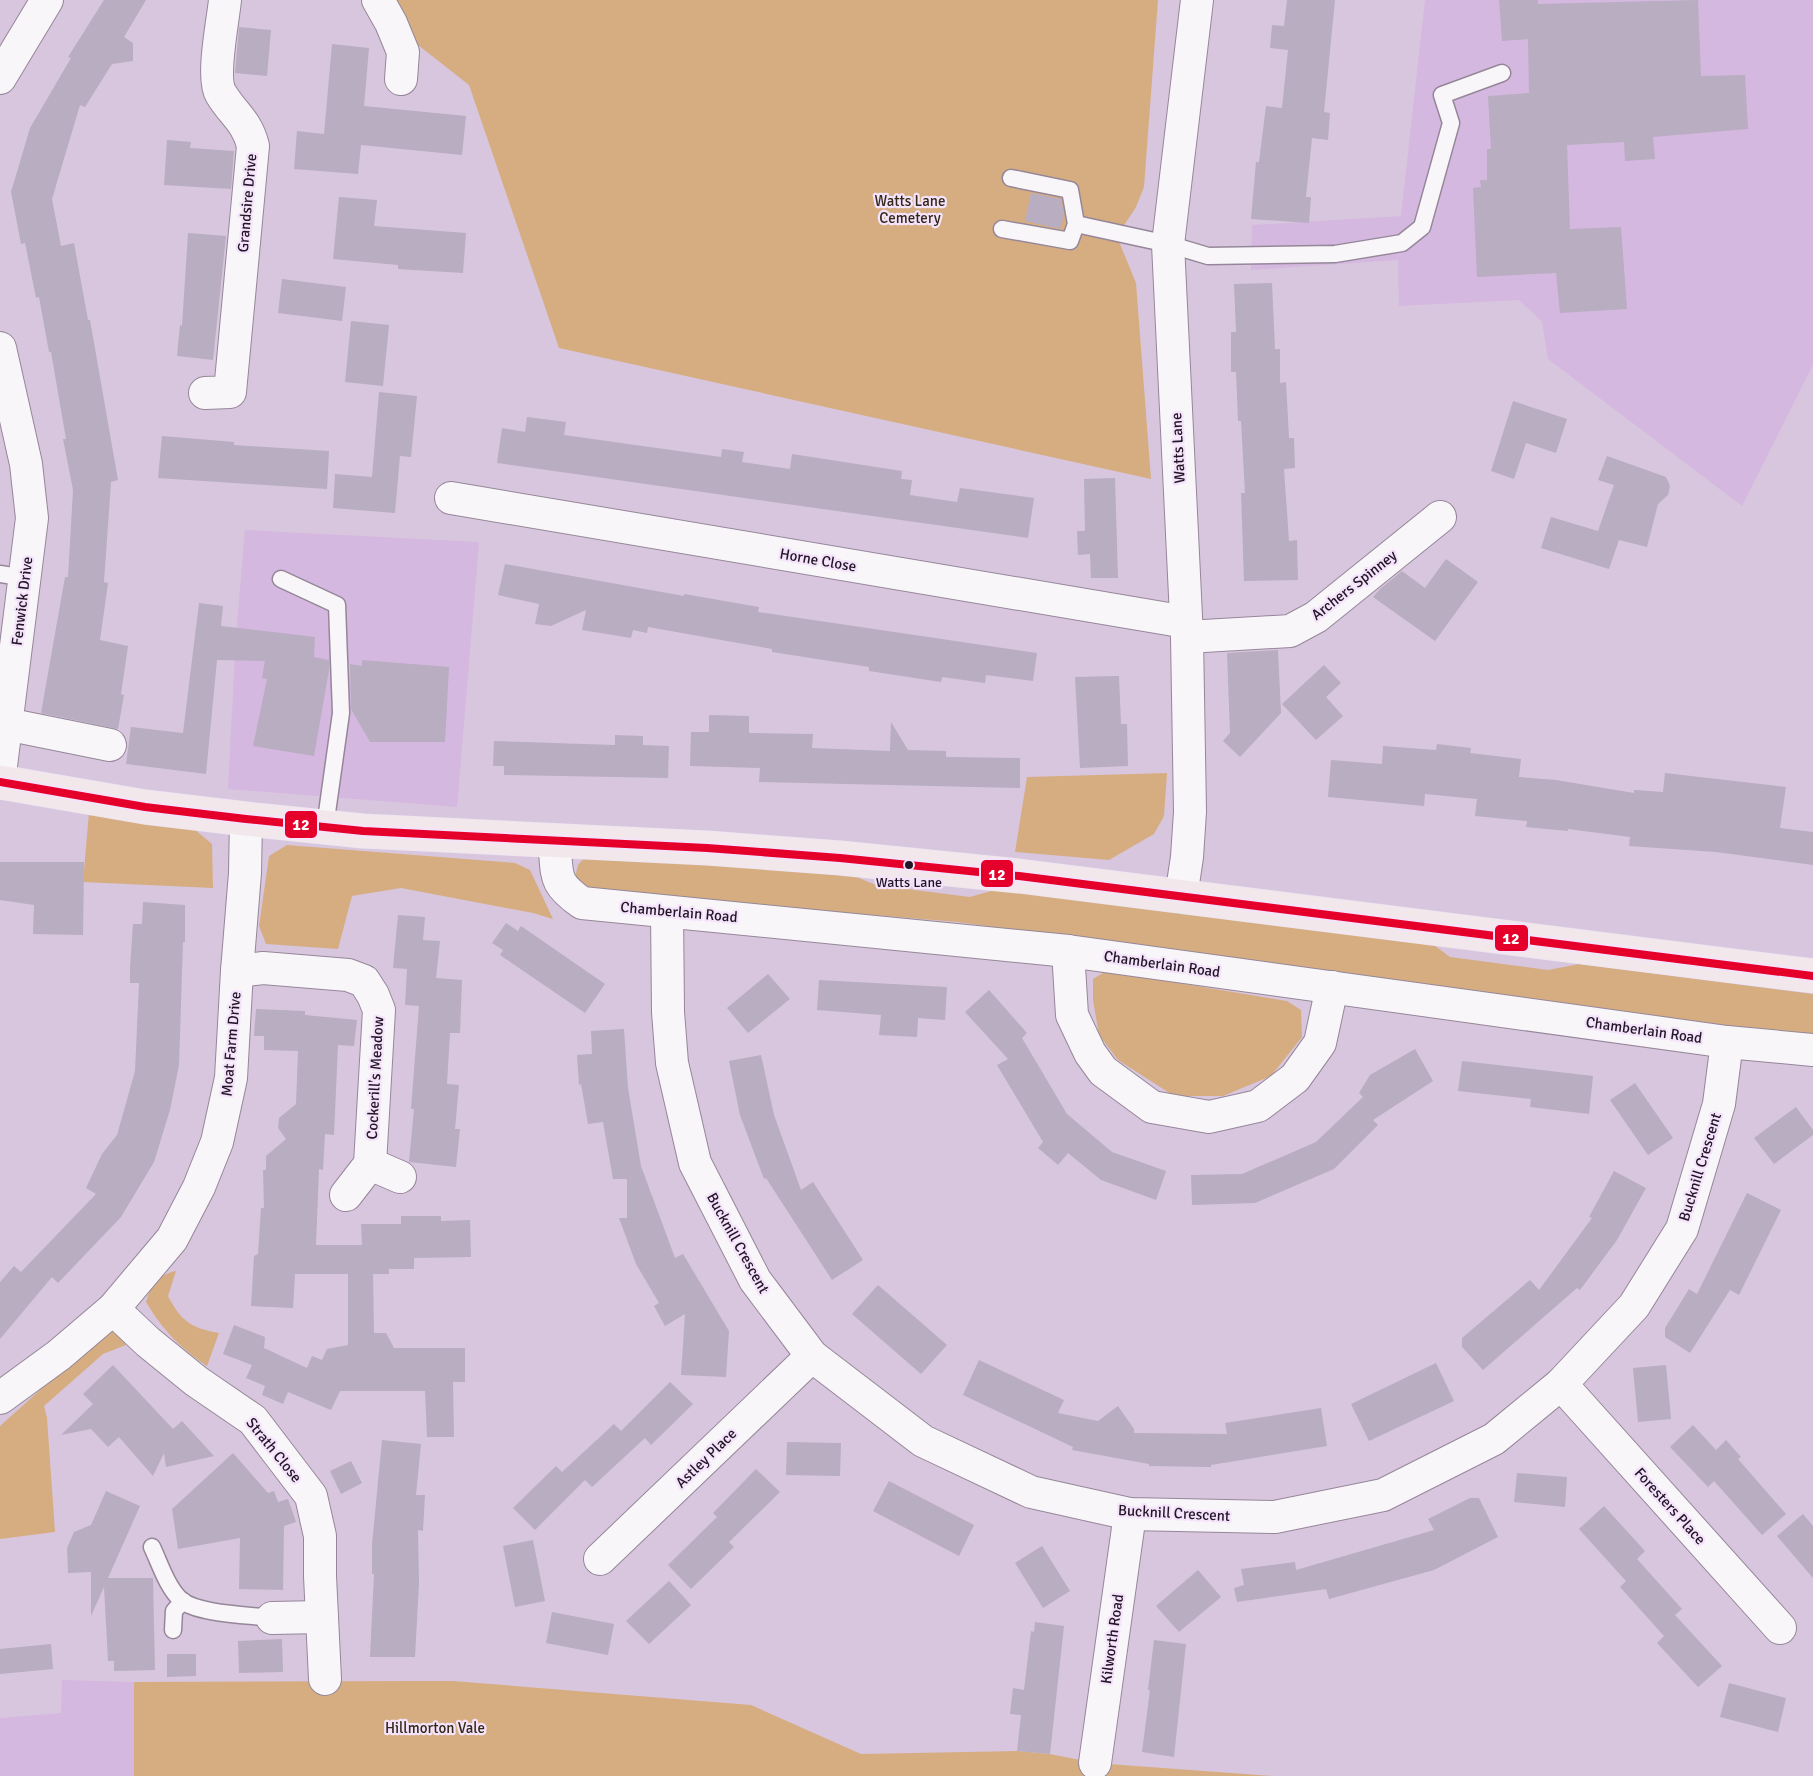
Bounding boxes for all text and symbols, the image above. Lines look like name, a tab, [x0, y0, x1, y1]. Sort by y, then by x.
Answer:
street label: Grandsire Drive	[234, 153, 260, 253]
park label: Watts Lane Cemetery	[875, 192, 945, 227]
street label: Watts Lane	[1167, 412, 1189, 484]
street label: Horne Close	[778, 544, 858, 576]
street label: Archers Spinney	[1308, 546, 1400, 624]
street label: Fenwick Drive	[8, 556, 36, 646]
line badge: 12	[284, 810, 318, 839]
text: 12	[292, 815, 310, 835]
marker: Watts Lane	[903, 859, 915, 871]
line badge: 12	[980, 859, 1014, 888]
text: 12	[988, 865, 1006, 885]
place label: Watts Lane	[876, 874, 942, 891]
street label: Chamberlain Road	[620, 898, 738, 926]
line badge: 12	[1494, 924, 1529, 952]
text: 12	[1502, 929, 1520, 949]
street label: Chamberlain Road	[1103, 947, 1221, 981]
street label: Moat Farm Drive	[217, 991, 245, 1097]
street label: Chamberlain Road	[1585, 1013, 1703, 1047]
street label: Cockerill's Meadow	[363, 1016, 387, 1140]
street label: Bucknill Crescent	[1675, 1111, 1725, 1223]
street label: Bucknill Crescent	[703, 1190, 773, 1296]
street label: Strath Close	[242, 1414, 306, 1486]
street label: Astley Place	[672, 1424, 740, 1492]
street label: Foresters Place	[1631, 1464, 1709, 1548]
street label: Bucknill Crescent	[1117, 1501, 1231, 1525]
street label: Kilworth Road	[1097, 1593, 1127, 1685]
park label: Hillmorton Vale	[385, 1719, 485, 1737]

